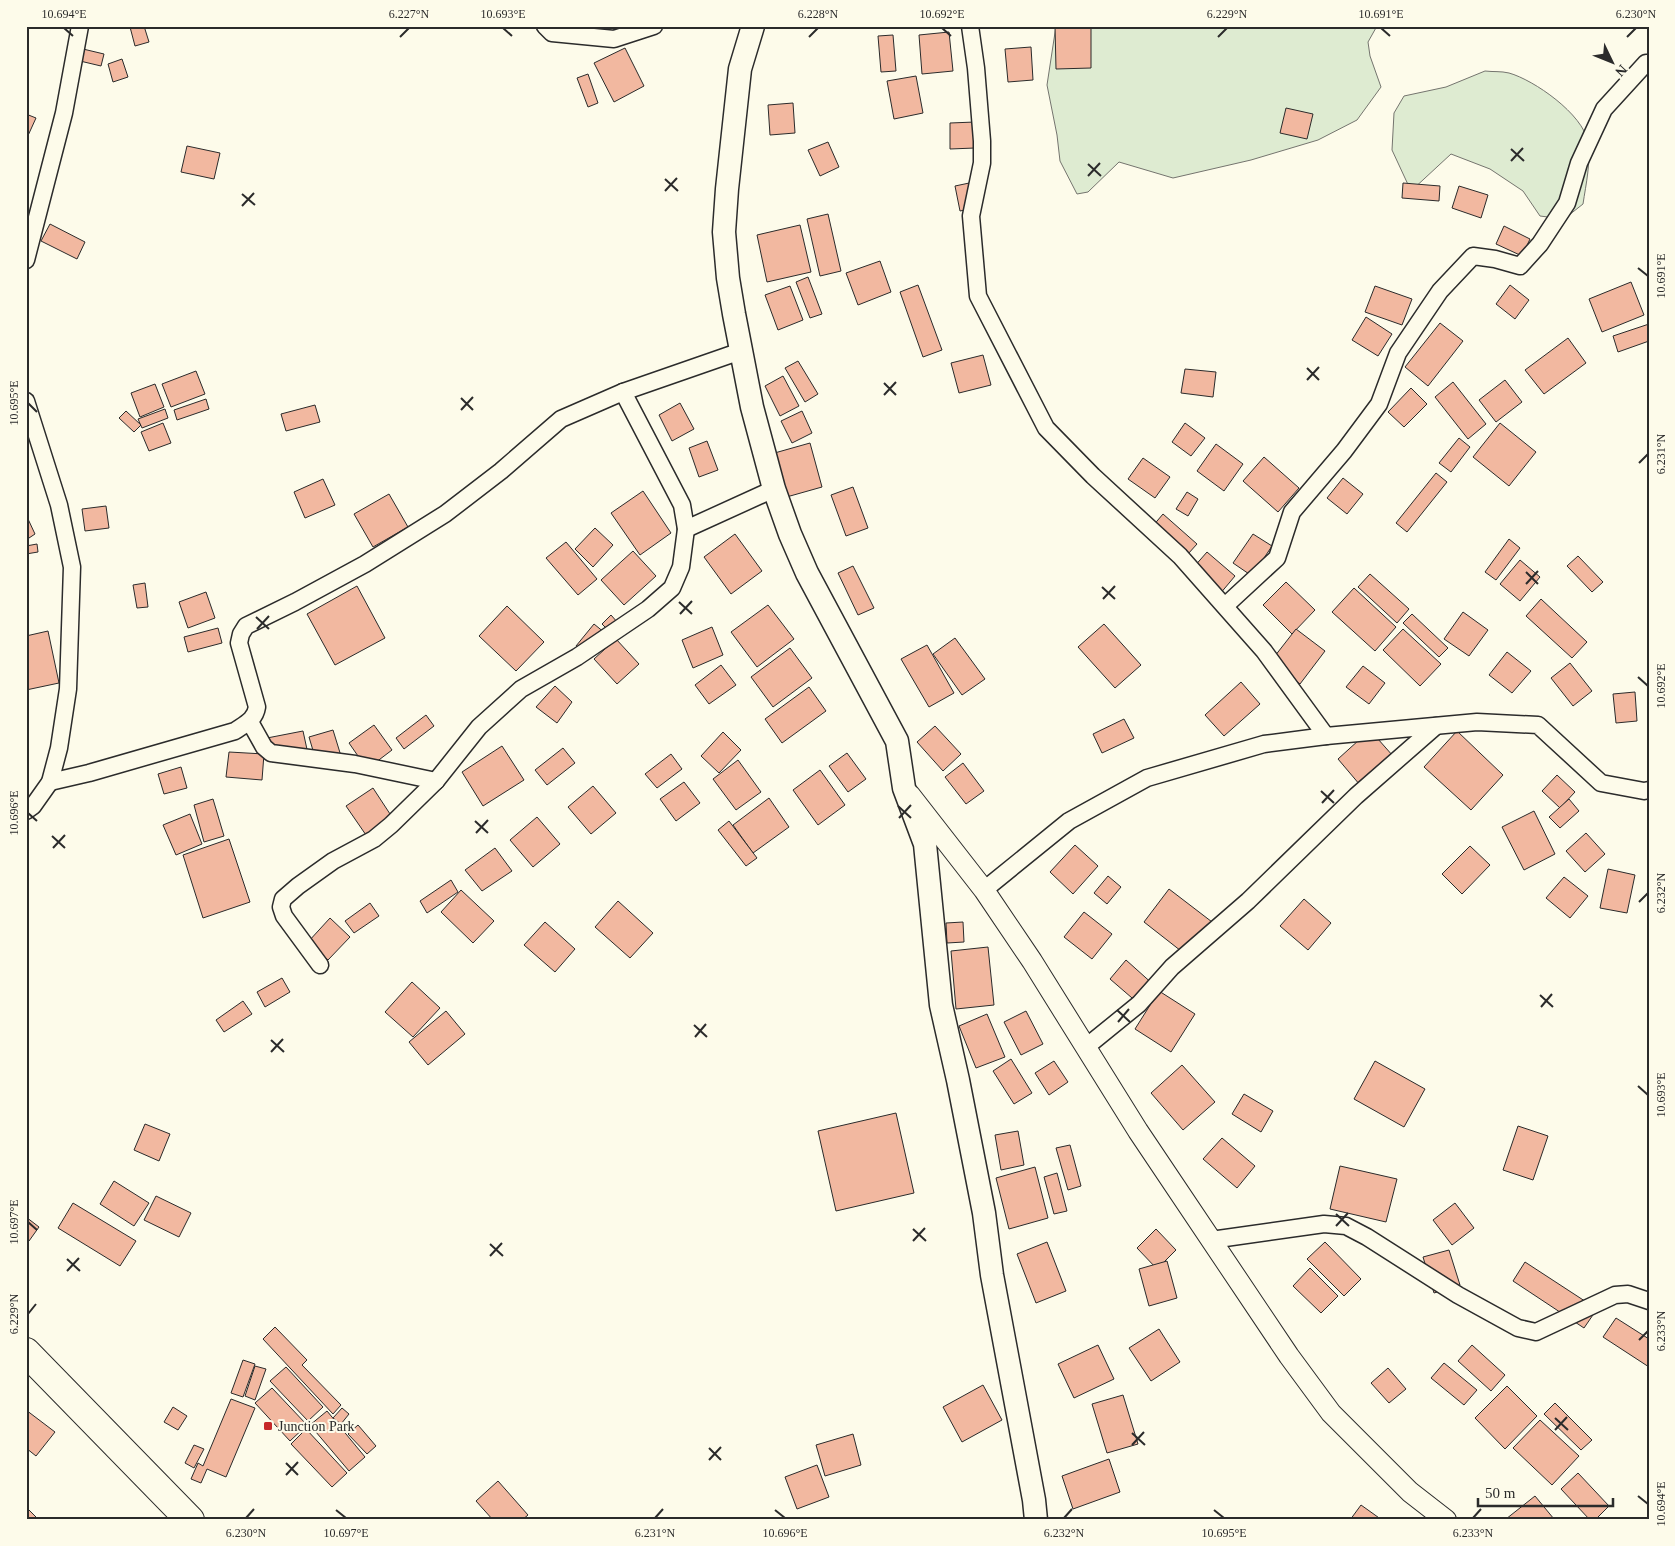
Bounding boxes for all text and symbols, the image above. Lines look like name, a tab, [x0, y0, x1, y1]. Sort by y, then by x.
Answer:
text: 10.694°E	[41, 7, 87, 21]
text: 6.227°N	[389, 7, 430, 21]
text: 10.693°E	[480, 7, 526, 21]
text: 6.228°N	[798, 7, 839, 21]
text: 10.692°E	[919, 7, 965, 21]
text: 6.229°N	[1207, 7, 1248, 21]
text: 10.691°E	[1358, 7, 1404, 21]
text: 6.230°N	[1616, 7, 1657, 21]
north arrow	[1588, 38, 1638, 88]
text: N	[1612, 62, 1630, 79]
text: 10.691°E	[1654, 253, 1668, 299]
text: 10.695°E	[7, 380, 21, 426]
text: 6.231°N	[1654, 433, 1668, 474]
text: 10.692°E	[1654, 663, 1668, 709]
text: 10.696°E	[7, 790, 21, 836]
text: 6.232°N	[1654, 872, 1668, 913]
text: 10.693°E	[1654, 1072, 1668, 1118]
text: 10.697°E	[7, 1199, 21, 1245]
text: 6.229°N	[7, 1293, 21, 1334]
text: 6.233°N	[1654, 1310, 1668, 1351]
place label: Junction Park	[278, 1419, 355, 1434]
marker: Junction Park	[262, 1420, 274, 1432]
scale bar	[1478, 1476, 1612, 1508]
text: 10.694°E	[1654, 1481, 1668, 1527]
text: 50 m	[1485, 1485, 1516, 1501]
text: 6.230°N	[226, 1526, 267, 1540]
text: 10.697°E	[323, 1526, 369, 1540]
text: 6.231°N	[635, 1526, 676, 1540]
text: 10.696°E	[762, 1526, 808, 1540]
text: 6.232°N	[1044, 1526, 1085, 1540]
text: 10.695°E	[1201, 1526, 1247, 1540]
text: 6.233°N	[1453, 1526, 1494, 1540]

